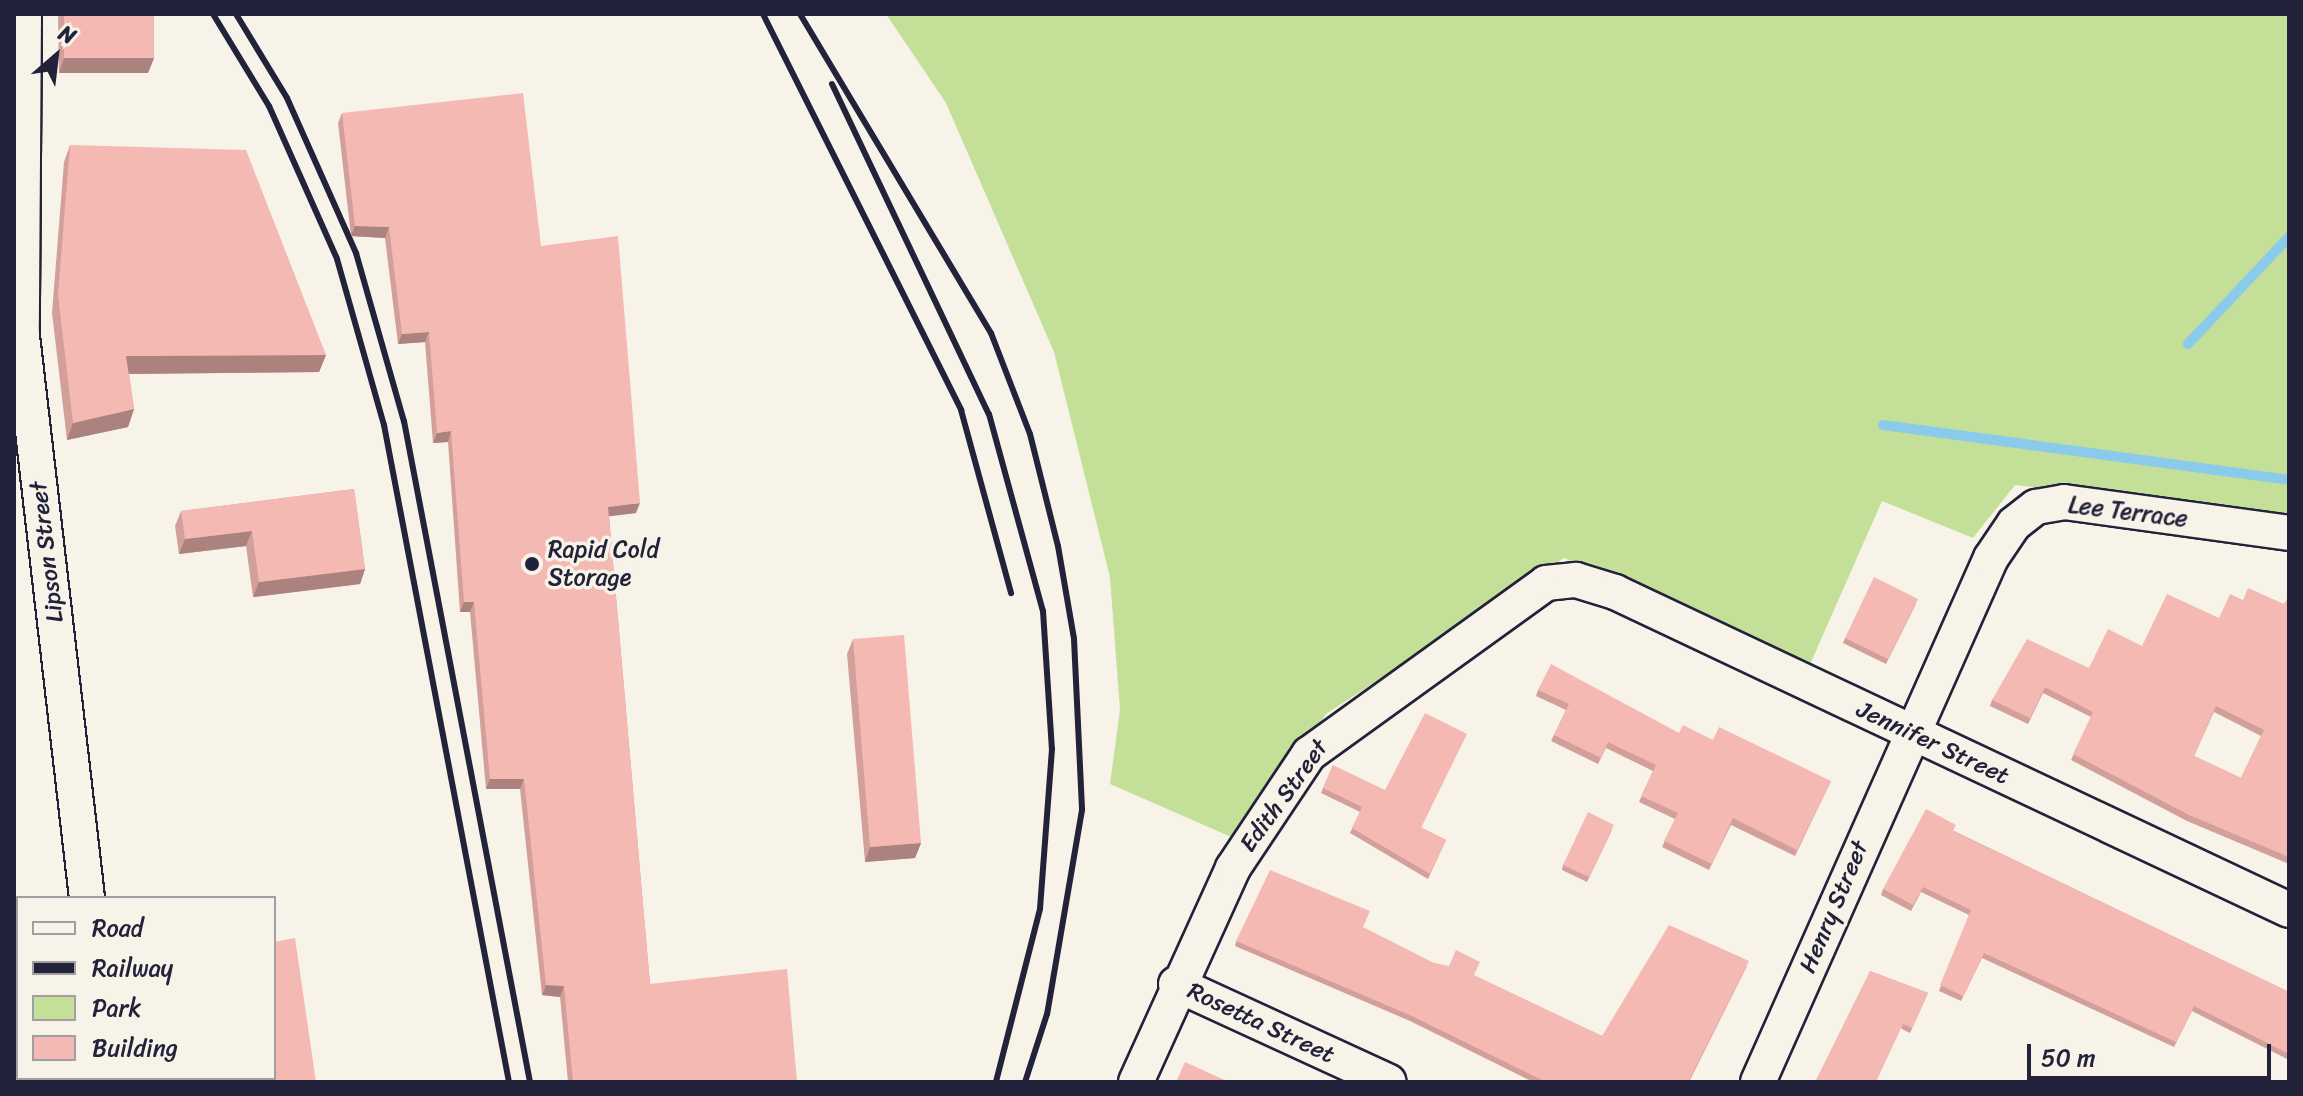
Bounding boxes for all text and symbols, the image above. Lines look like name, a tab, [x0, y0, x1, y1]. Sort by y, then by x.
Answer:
text: N	[52, 14, 83, 55]
north arrow	[16, 16, 96, 96]
street label: Lipson Street	[24, 479, 70, 625]
street label: Lee Terrace	[2066, 490, 2190, 534]
place label: Rapid Cold Storage	[548, 536, 659, 592]
marker: Rapid Cold Storage	[523, 555, 541, 573]
street label: Jennifer Street	[1853, 695, 2013, 791]
street label: Edith Street	[1234, 734, 1334, 858]
street label: Henry Street	[1793, 837, 1875, 977]
legend	[16, 896, 276, 1080]
text: Road	[92, 907, 143, 949]
text: Railway	[92, 947, 173, 989]
street label: Rosetta Street	[1183, 977, 1339, 1069]
text: Park	[92, 987, 141, 1029]
text: Building	[92, 1027, 178, 1069]
scale bar	[2031, 1028, 2275, 1078]
text: 50 m	[2041, 1037, 2096, 1079]

